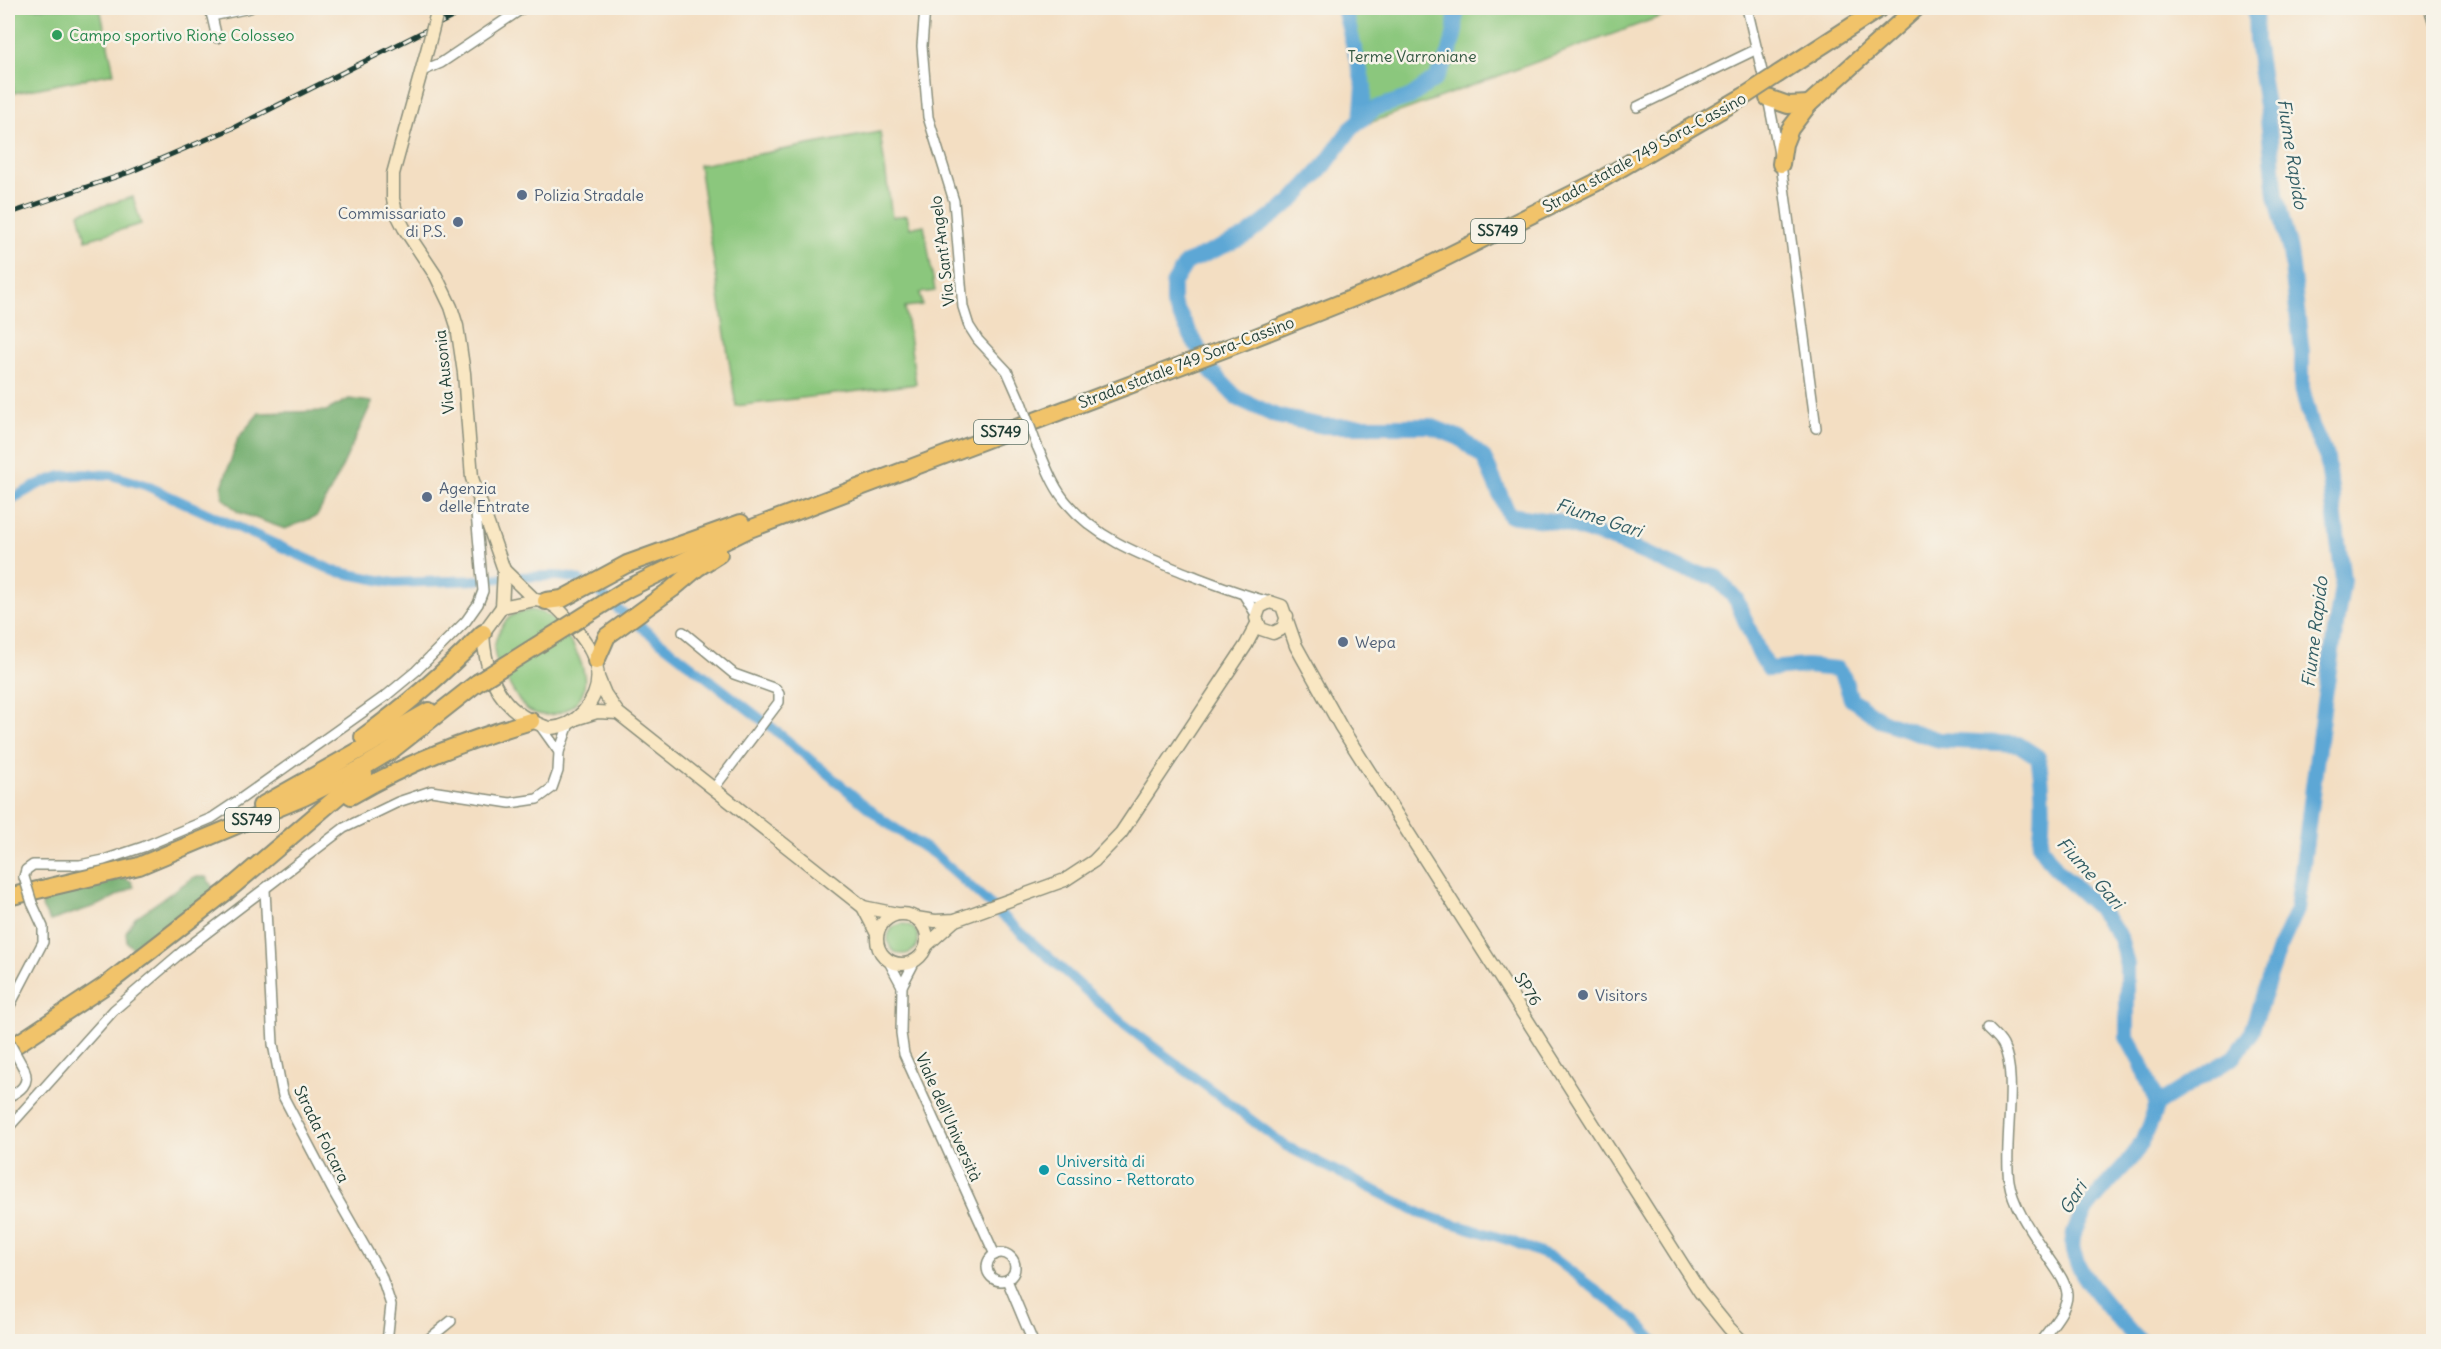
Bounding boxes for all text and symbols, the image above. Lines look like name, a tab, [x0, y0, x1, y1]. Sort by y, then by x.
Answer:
place label: Campo sportivo Rione Colosseo	[69, 25, 295, 45]
marker: Campo sportivo Rione Colosseo	[50, 28, 64, 42]
park label: Terme Varroniane	[1347, 46, 1477, 66]
street label: Strada statale 749 Sora-Cassino	[1539, 88, 1749, 216]
water label: Fiume Rapido	[2272, 97, 2313, 211]
place label: Polizia Stradale	[534, 185, 644, 205]
marker: Polizia Stradale	[515, 188, 529, 202]
street label: Via Sant'Angelo	[925, 195, 959, 307]
place label: Commissariato di P.S.	[338, 203, 446, 241]
marker: Commissariato di P.S.	[451, 215, 465, 229]
road number: SS749	[1471, 219, 1525, 243]
street label: Strada statale 749 Sora-Cassino	[1075, 311, 1297, 413]
street label: Via Ausonia	[430, 329, 458, 415]
road number: SS749	[974, 420, 1028, 444]
place label: Agenzia delle Entrate	[439, 478, 530, 516]
marker: Agenzia delle Entrate	[420, 490, 434, 504]
water label: Fiume Gari	[1553, 493, 1647, 543]
water label: Fiume Rapido	[2296, 575, 2333, 688]
place label: Wepa	[1355, 632, 1396, 652]
marker: Wepa	[1336, 635, 1350, 649]
road number: SS749	[225, 808, 279, 832]
water label: Fiume Gari	[2052, 832, 2130, 915]
street label: SP76	[1510, 969, 1546, 1009]
place label: Visitors	[1595, 985, 1648, 1005]
marker: Visitors	[1576, 988, 1590, 1002]
street label: Viale dell'Università	[912, 1050, 986, 1184]
street label: Strada Folcara	[290, 1082, 354, 1186]
place label: Università di Cassino - Rettorato	[1056, 1151, 1195, 1189]
marker: Università di Cassino - Rettorato	[1037, 1163, 1051, 1177]
water label: Gari	[2054, 1175, 2093, 1219]

